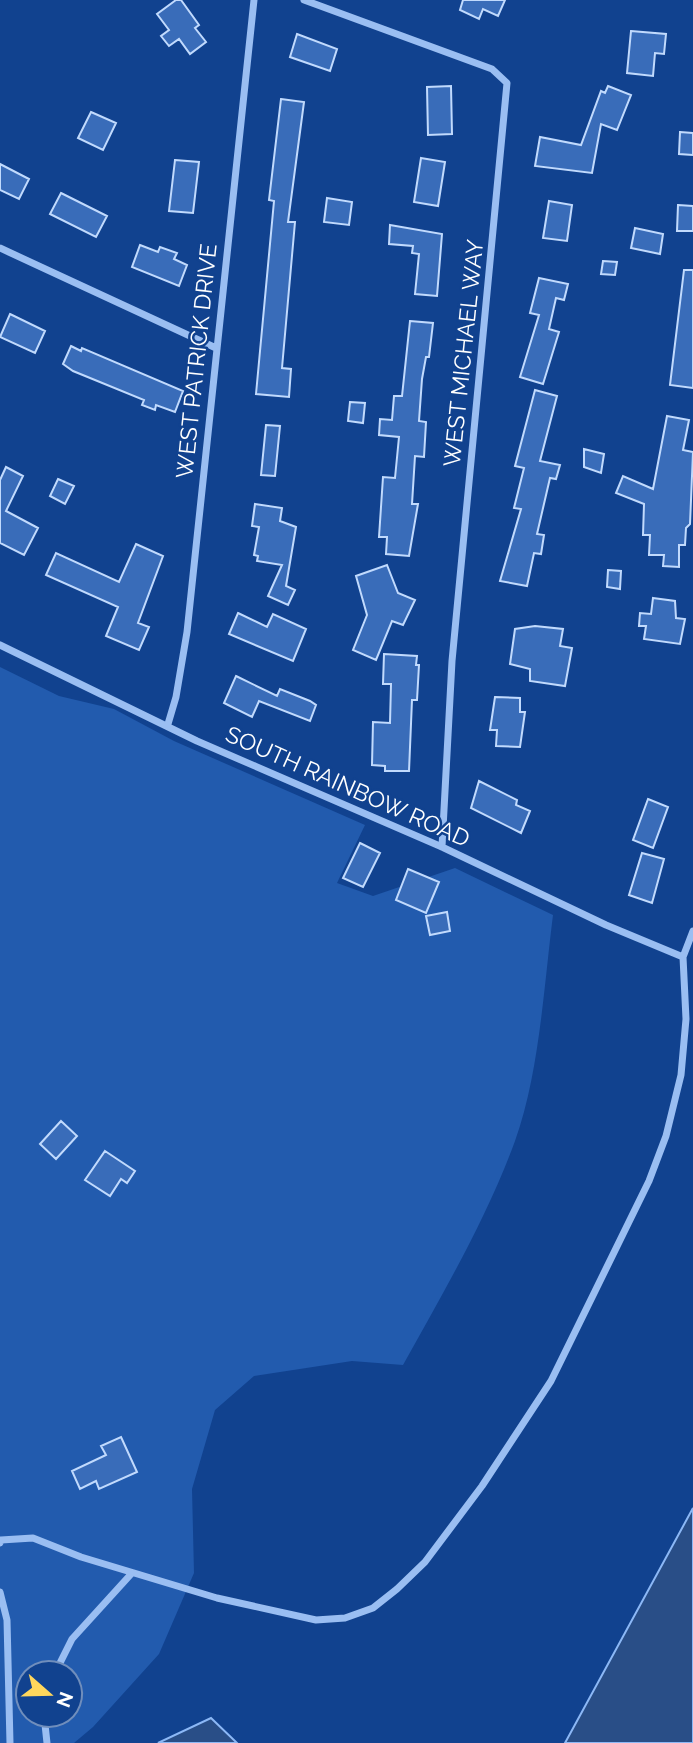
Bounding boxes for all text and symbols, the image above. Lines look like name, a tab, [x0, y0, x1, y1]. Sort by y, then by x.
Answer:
street label: WEST MICHAEL WAY	[438, 238, 488, 468]
street label: WEST PATRICK DRIVE	[170, 242, 222, 480]
street label: SOUTH RAINBOW ROAD	[222, 720, 474, 852]
north arrow	[14, 1659, 84, 1729]
text: N	[52, 1689, 78, 1710]

